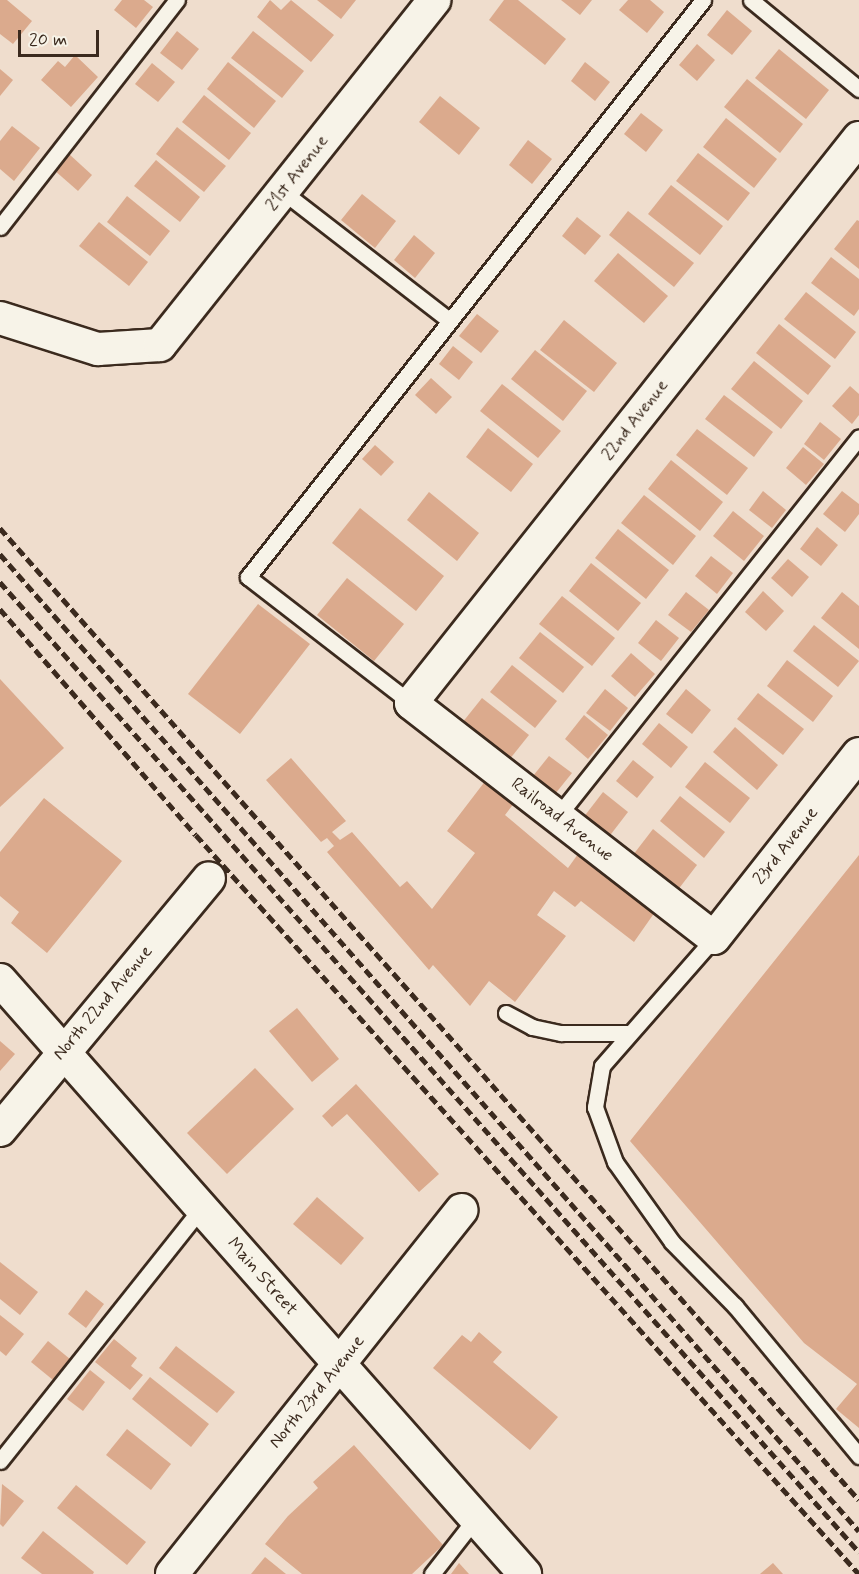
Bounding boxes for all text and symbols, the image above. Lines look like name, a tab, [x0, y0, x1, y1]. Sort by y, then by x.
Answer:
scale bar	[21, 18, 102, 56]
text: 20 m	[29, 28, 67, 52]
street label: 21st Avenue	[261, 131, 333, 215]
street label: 22nd Avenue	[596, 375, 674, 465]
street label: Railroad Avenue	[508, 774, 616, 866]
street label: 23rd Avenue	[749, 802, 823, 890]
street label: North 22nd Avenue	[48, 941, 158, 1065]
street label: Main Street	[222, 1234, 302, 1320]
street label: North 23rd Avenue	[264, 1331, 370, 1453]

